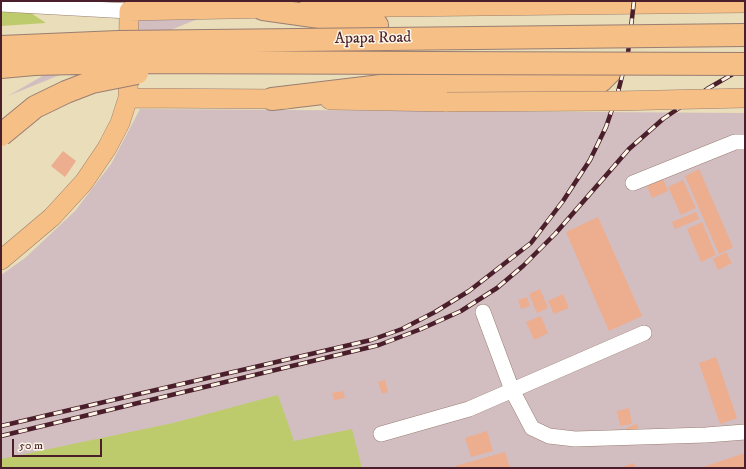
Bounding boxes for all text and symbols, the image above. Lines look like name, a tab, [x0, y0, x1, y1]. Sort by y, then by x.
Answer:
street label: Apapa Road	[335, 29, 411, 49]
scale bar	[14, 431, 104, 457]
text: 50 m	[19, 438, 43, 453]

